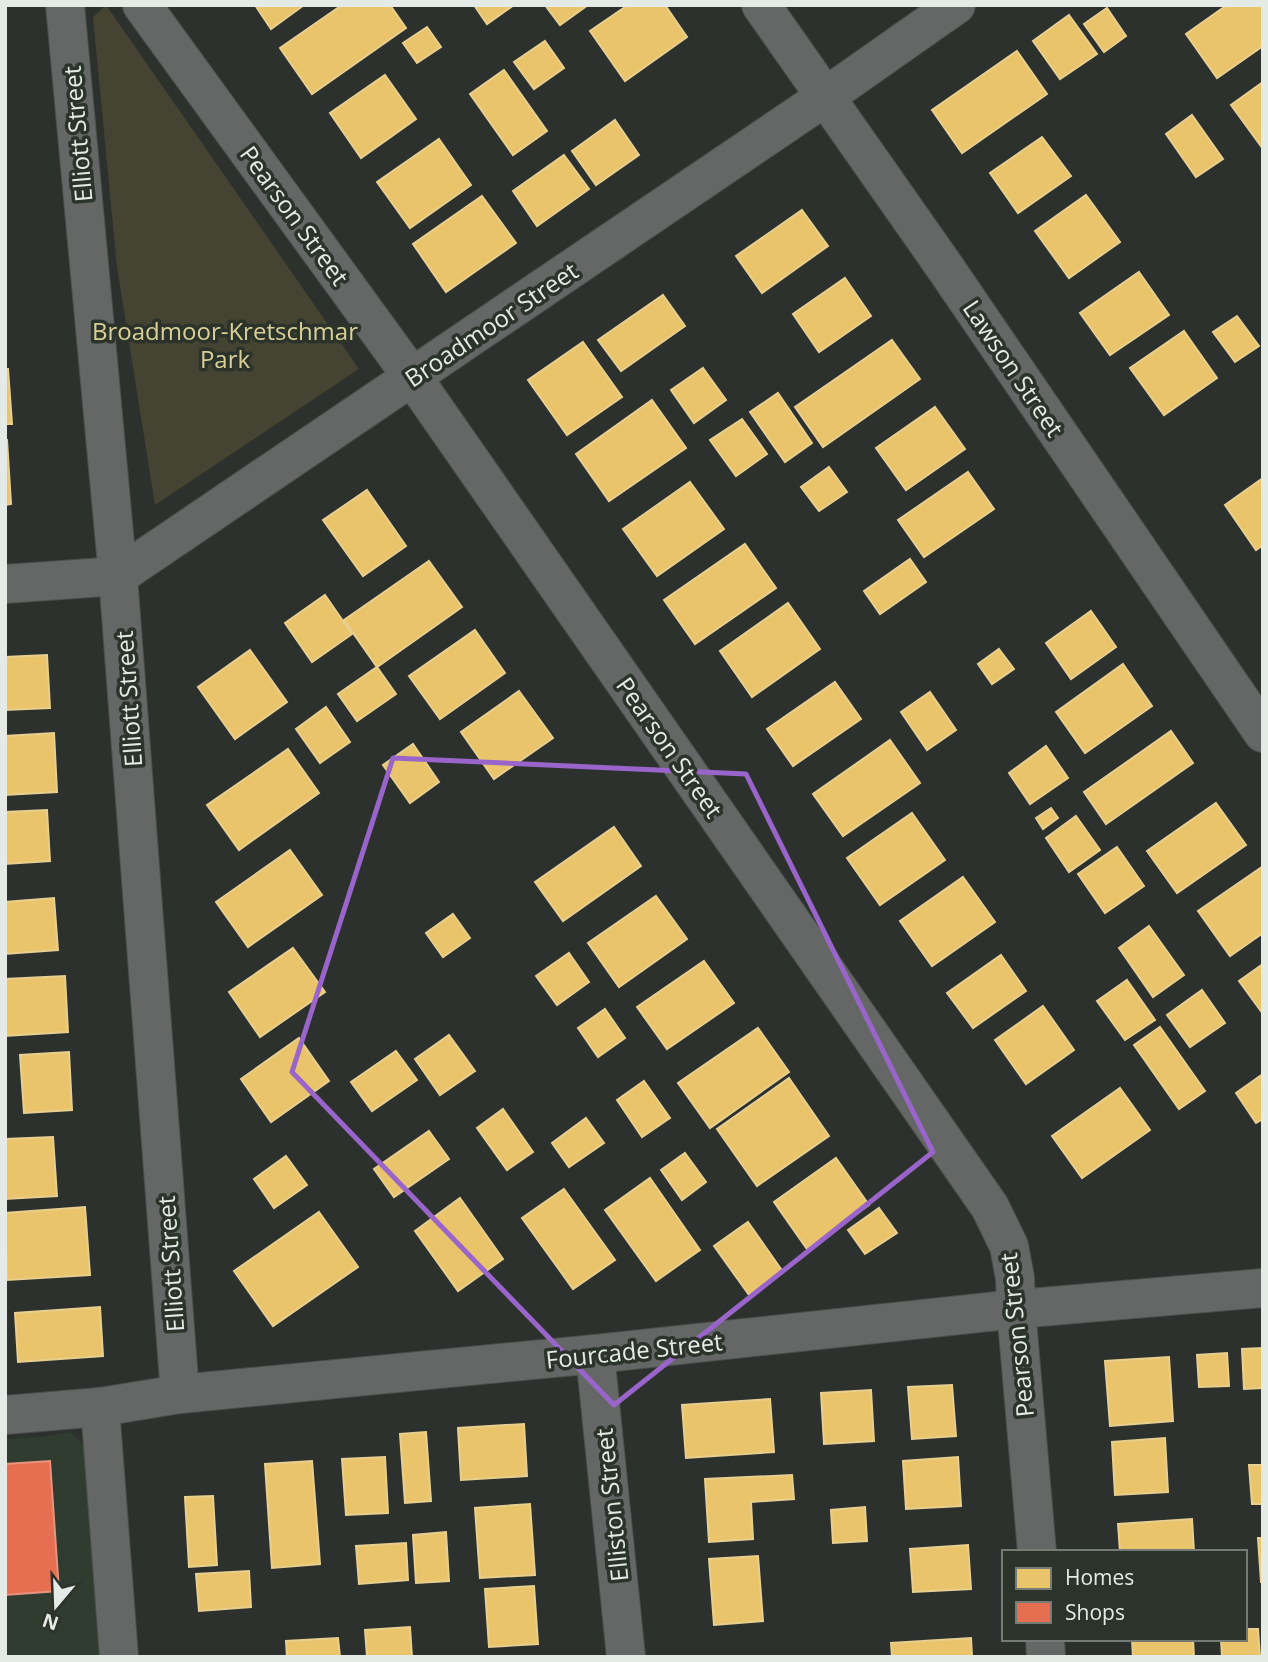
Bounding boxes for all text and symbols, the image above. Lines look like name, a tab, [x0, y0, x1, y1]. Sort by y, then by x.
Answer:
street label: Elliott Street	[55, 65, 99, 203]
street label: Pearson Street	[233, 139, 357, 291]
street label: Broadmoor Street	[398, 254, 584, 394]
street label: Lawson Street	[956, 293, 1072, 443]
park label: Broadmoor-Kretschmar Park	[92, 314, 358, 375]
street label: Elliott Street	[107, 630, 149, 768]
street label: Pearson Street	[609, 670, 731, 824]
street label: Elliott Street	[149, 1195, 191, 1333]
street label: Pearson Street	[991, 1251, 1041, 1419]
street label: Fourcade Street	[544, 1324, 724, 1376]
street label: Elliston Street	[587, 1427, 635, 1583]
legend	[1002, 1550, 1247, 1641]
text: Homes	[1065, 1563, 1134, 1591]
north arrow	[21, 1571, 91, 1641]
text: Shops	[1065, 1598, 1125, 1626]
text: N	[39, 1607, 62, 1637]

